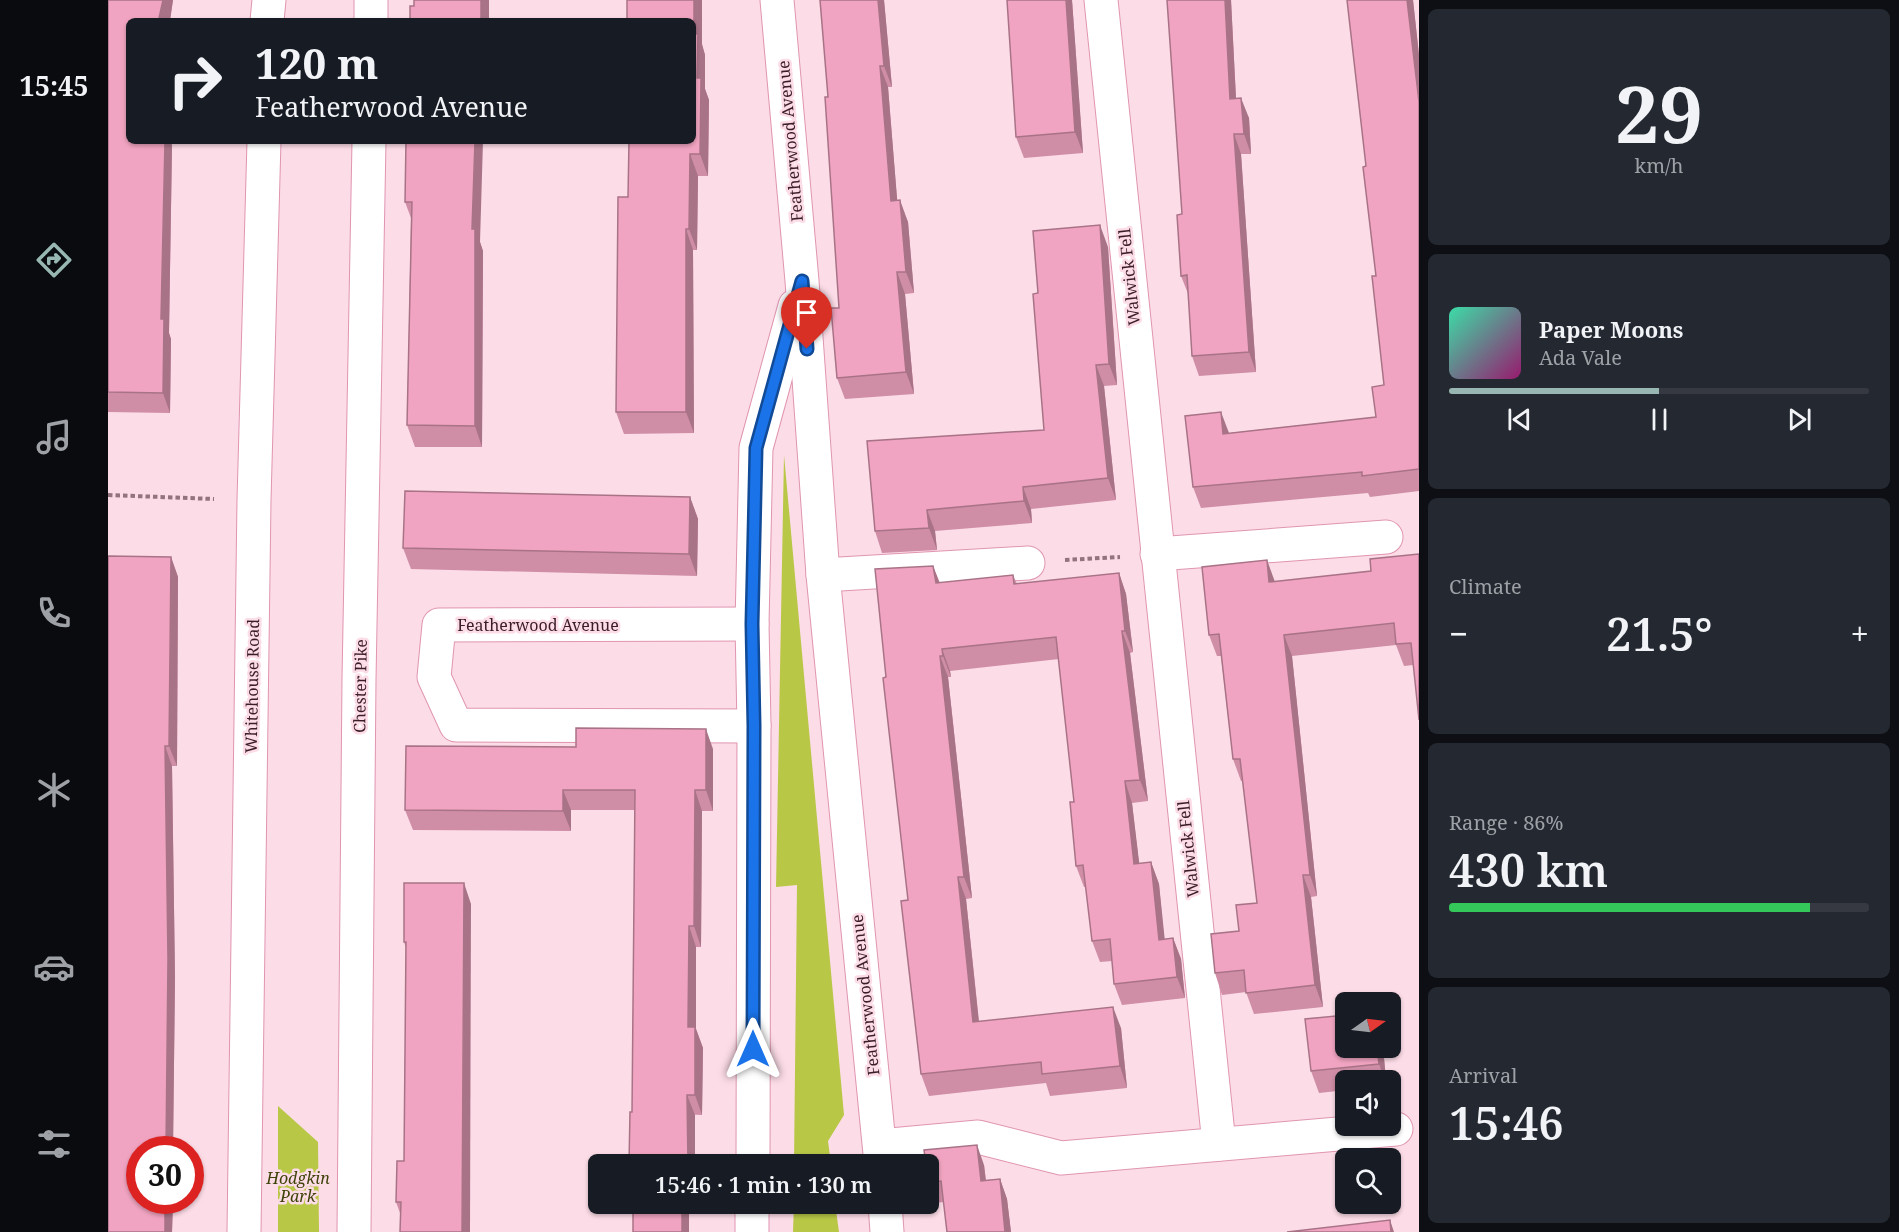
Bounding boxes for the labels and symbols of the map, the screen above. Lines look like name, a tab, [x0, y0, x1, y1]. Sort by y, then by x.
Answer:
street label: Featherwood Avenue	[772, 60, 808, 222]
street label: Walwick Fell	[1113, 227, 1145, 326]
pin	[781, 287, 832, 349]
street label: Featherwood Avenue	[457, 614, 619, 636]
street label: Whitehouse Road	[240, 619, 264, 753]
street label: Chester Pike	[348, 639, 372, 733]
street label: Walwick Fell	[1172, 799, 1204, 898]
street label: Featherwood Avenue	[846, 913, 884, 1077]
north arrow	[1335, 992, 1401, 1058]
position arrow	[721, 1017, 785, 1081]
speed limit sign: 30	[126, 1136, 204, 1214]
park label: Hodgkin Park	[265, 1167, 330, 1207]

